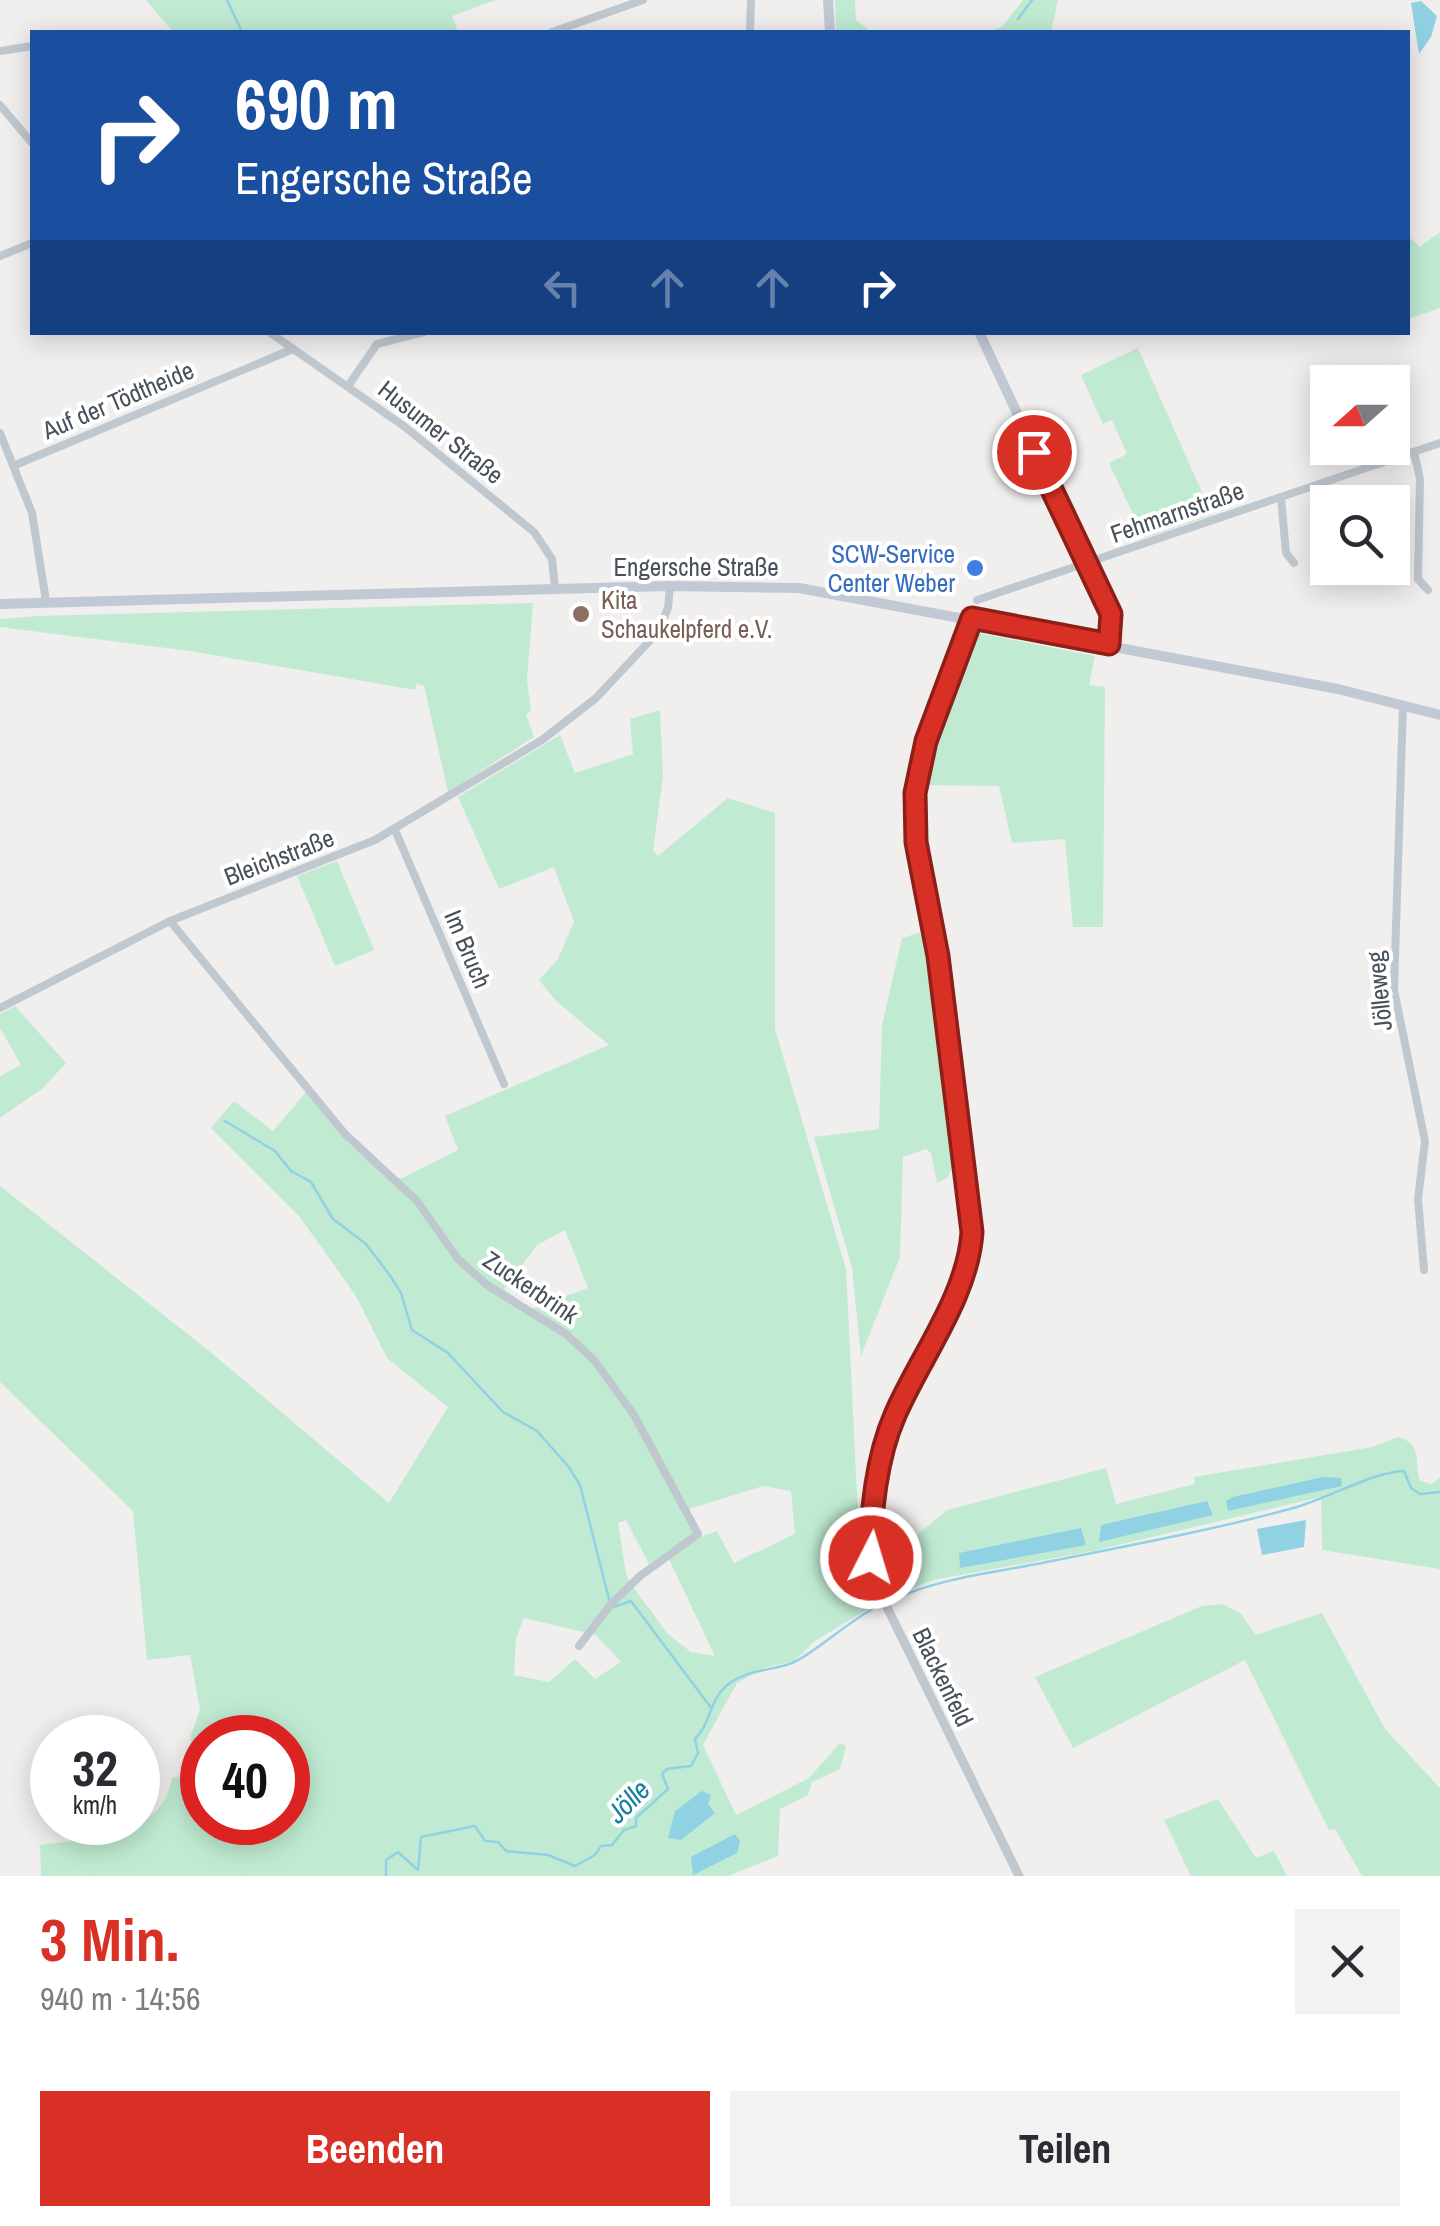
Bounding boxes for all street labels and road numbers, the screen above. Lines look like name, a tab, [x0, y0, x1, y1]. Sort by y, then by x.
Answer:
street label: Auf der Tödtheide	[36, 353, 199, 448]
street label: Husumer Straße	[371, 372, 511, 492]
street label: Fehmarnstraße	[1106, 473, 1248, 551]
street label: Engersche Straße	[613, 550, 779, 584]
street label: Bleichstraße	[219, 821, 339, 893]
street label: Im Bruch	[436, 905, 500, 993]
street label: Jölleweg	[1358, 949, 1400, 1032]
street label: Zuckerbrink	[477, 1243, 586, 1332]
street label: Blackenfeld	[904, 1622, 982, 1732]

